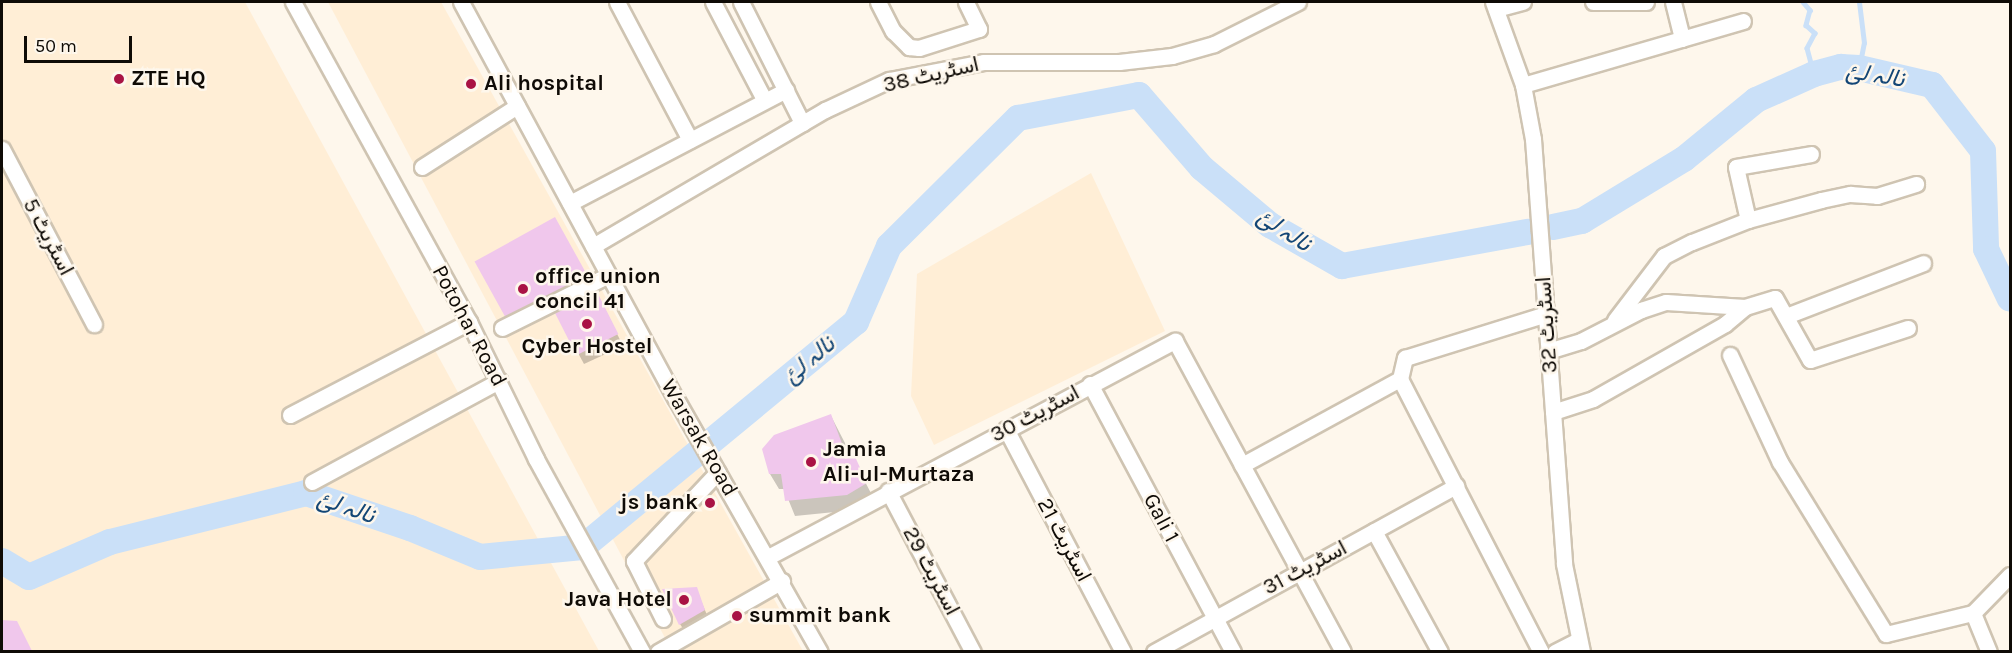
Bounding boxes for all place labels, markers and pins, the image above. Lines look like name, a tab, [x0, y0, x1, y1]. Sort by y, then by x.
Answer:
place label: ZTE HQ	[131, 66, 206, 92]
place label: Ali hospital	[484, 71, 604, 97]
marker: ZTE HQ	[112, 72, 126, 86]
marker: Ali hospital	[462, 75, 480, 93]
place label: office union concil 41	[535, 263, 661, 314]
marker: office union concil 41	[516, 282, 530, 296]
marker: Cyber Hostel	[580, 317, 594, 331]
place label: Cyber Hostel	[522, 334, 652, 360]
place label: Jamia Ali-ul-Murtaza	[823, 436, 975, 488]
marker: Jamia Ali-ul-Murtaza	[804, 455, 818, 469]
place label: js bank	[620, 490, 698, 516]
marker: js bank	[703, 496, 717, 510]
place label: Java Hotel	[565, 587, 672, 613]
marker: Java Hotel	[677, 593, 691, 607]
place label: summit bank	[749, 603, 891, 629]
marker: summit bank	[730, 609, 744, 623]

